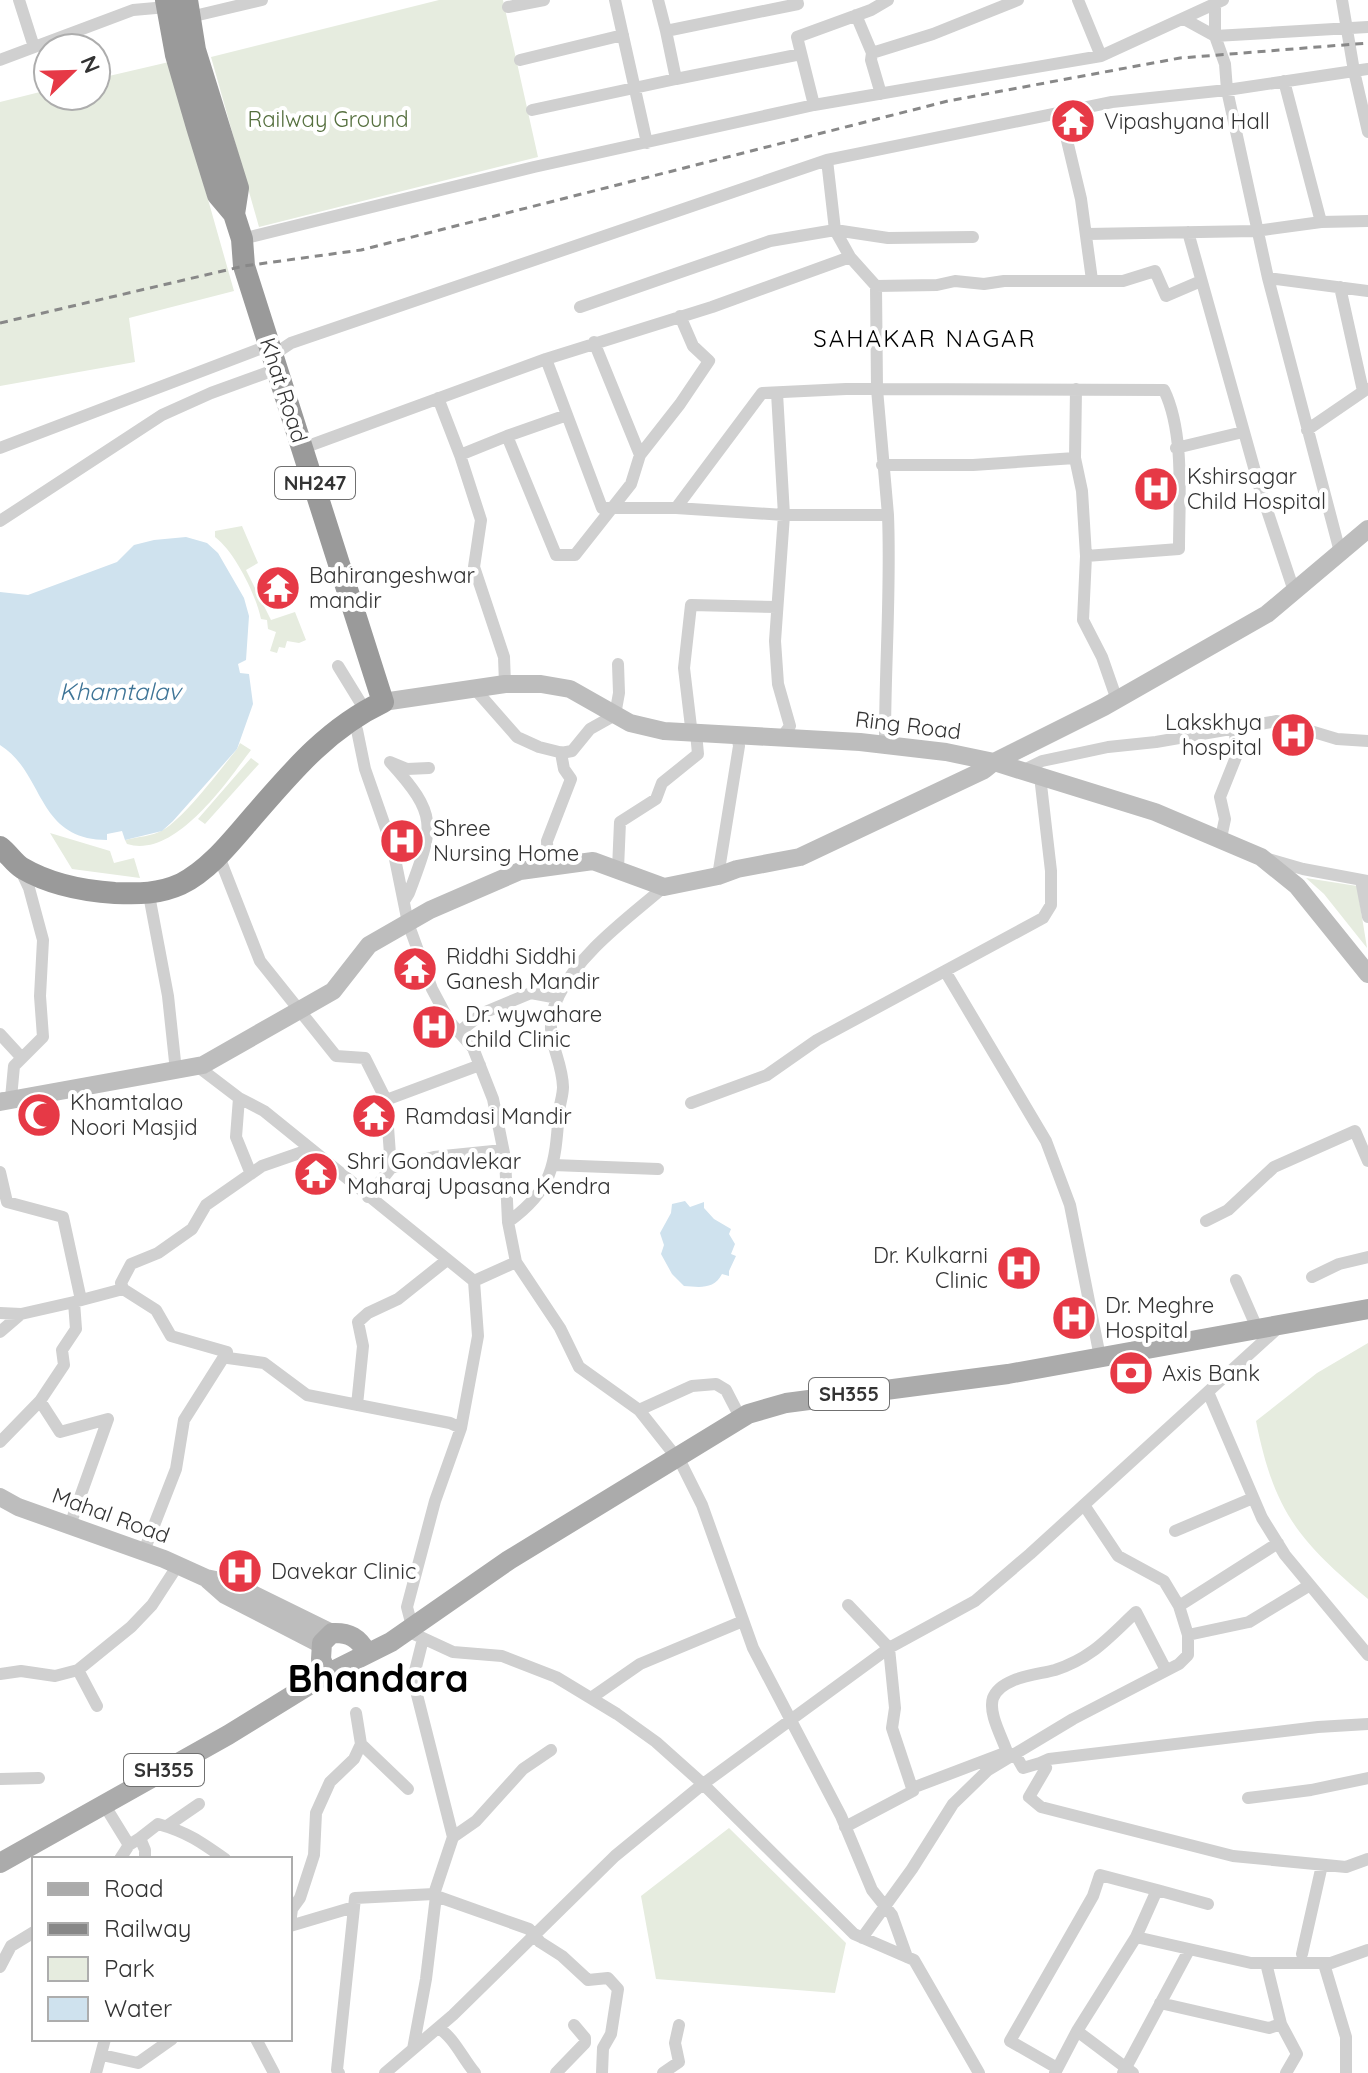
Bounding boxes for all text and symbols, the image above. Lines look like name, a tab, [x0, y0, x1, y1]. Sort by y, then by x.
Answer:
north arrow	[32, 32, 112, 112]
text: N	[74, 51, 106, 77]
temple icon: Vipashyana Hall	[1049, 97, 1097, 145]
park label: Railway Ground	[247, 105, 409, 133]
place label: Vipashyana Hall	[1104, 107, 1270, 135]
district label: SAHAKAR NAGAR	[813, 323, 1037, 353]
street label: Khat Road	[254, 334, 314, 446]
place label: Kshirsagar Child Hospital	[1187, 462, 1326, 515]
hospital icon: Kshirsagar Child Hospital	[1132, 465, 1180, 513]
road number: NH247	[275, 467, 355, 499]
place label: Bahirangeshwar mandir	[309, 561, 476, 614]
temple icon: Bahirangeshwar mandir	[254, 564, 302, 612]
water label: Khamtalav	[59, 676, 183, 706]
street label: Ring Road	[853, 705, 963, 745]
place label: Lakskhya hospital	[1165, 708, 1262, 761]
hospital icon: Lakskhya hospital	[1269, 711, 1317, 759]
place label: Shree Nursing Home	[433, 814, 579, 867]
hospital icon: Shree Nursing Home	[378, 817, 426, 865]
place label: Riddhi Siddhi Ganesh Mandir	[446, 942, 600, 995]
temple icon: Riddhi Siddhi Ganesh Mandir	[391, 945, 439, 993]
place label: Dr. wywahare child Clinic	[465, 1000, 602, 1053]
hospital icon: Dr. wywahare child Clinic	[410, 1003, 458, 1051]
place label: Khamtalao Noori Masjid	[70, 1088, 198, 1141]
mosque icon: Khamtalao Noori Masjid	[15, 1091, 63, 1139]
temple icon: Ramdasi Mandir	[350, 1092, 398, 1140]
place label: Ramdasi Mandir	[405, 1102, 572, 1130]
place label: Shri Gondavlekar Maharaj Upasana Kendra	[347, 1147, 610, 1200]
temple icon: Shri Gondavlekar Maharaj Upasana Kendra	[292, 1150, 340, 1198]
place label: Dr. Kulkarni Clinic	[873, 1241, 988, 1294]
hospital icon: Dr. Kulkarni Clinic	[995, 1244, 1043, 1292]
place label: Dr. Meghre Hospital	[1105, 1291, 1214, 1344]
hospital icon: Dr. Meghre Hospital	[1050, 1294, 1098, 1342]
bank icon: Axis Bank	[1107, 1349, 1155, 1397]
place label: Axis Bank	[1162, 1359, 1260, 1387]
road number: SH355	[809, 1378, 889, 1410]
street label: Mahal Road	[48, 1481, 174, 1549]
hospital icon: Davekar Clinic	[216, 1547, 264, 1595]
place label: Davekar Clinic	[271, 1557, 416, 1585]
district label: Bhandara	[287, 1654, 469, 1702]
road number: SH355	[124, 1754, 204, 1786]
legend	[32, 1857, 292, 2041]
text: Road	[104, 1873, 164, 1903]
text: Railway	[104, 1913, 191, 1943]
text: Park	[104, 1953, 155, 1983]
text: Water	[104, 1993, 172, 2023]

